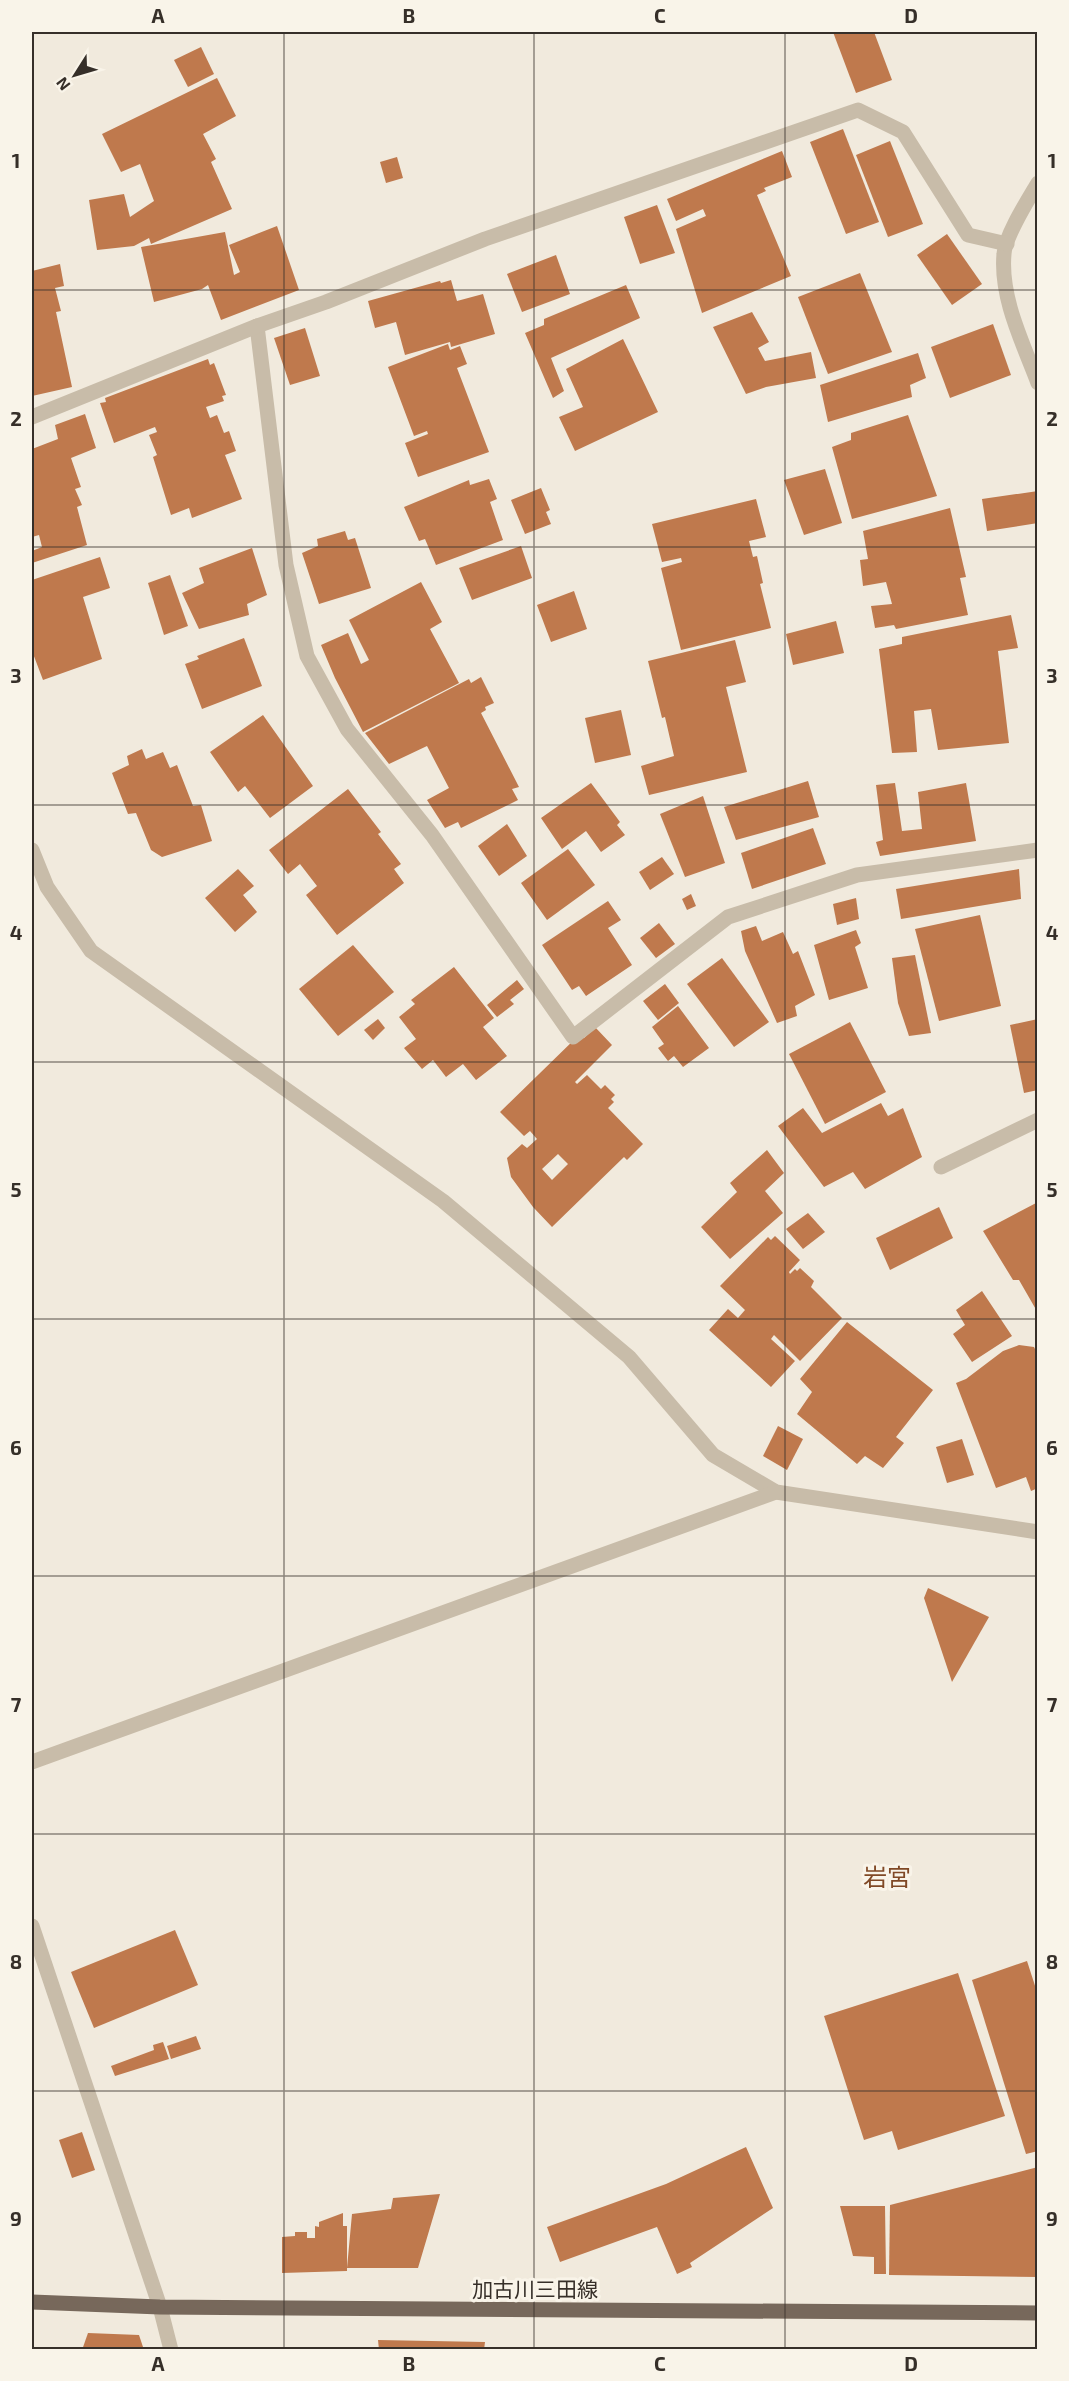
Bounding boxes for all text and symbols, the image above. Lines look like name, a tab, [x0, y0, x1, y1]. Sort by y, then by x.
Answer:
text: A	[151, 3, 165, 27]
text: B	[403, 3, 415, 27]
text: C	[654, 3, 666, 27]
text: D	[904, 3, 918, 27]
north arrow	[45, 45, 105, 105]
text: N	[52, 74, 74, 95]
text: 1	[12, 148, 20, 172]
text: 1	[1048, 148, 1056, 172]
text: 2	[10, 406, 22, 430]
text: 2	[1046, 406, 1058, 430]
text: 3	[10, 663, 22, 687]
text: 3	[1046, 663, 1058, 687]
text: 4	[10, 920, 23, 944]
text: 4	[1046, 920, 1059, 944]
text: 5	[10, 1177, 22, 1201]
text: 5	[1046, 1177, 1058, 1201]
text: 6	[10, 1435, 22, 1459]
text: 6	[1046, 1435, 1058, 1459]
text: 7	[11, 1692, 22, 1716]
text: 7	[1047, 1692, 1058, 1716]
district label: 岩宮	[863, 1862, 911, 1891]
text: 8	[10, 1949, 22, 1973]
text: 8	[1046, 1949, 1058, 1973]
text: 9	[10, 2206, 22, 2230]
text: 9	[1046, 2206, 1058, 2230]
street label: 加古川三田線	[472, 2276, 598, 2301]
text: A	[151, 2351, 165, 2375]
text: B	[403, 2351, 415, 2375]
text: C	[654, 2351, 666, 2375]
text: D	[904, 2351, 918, 2375]

